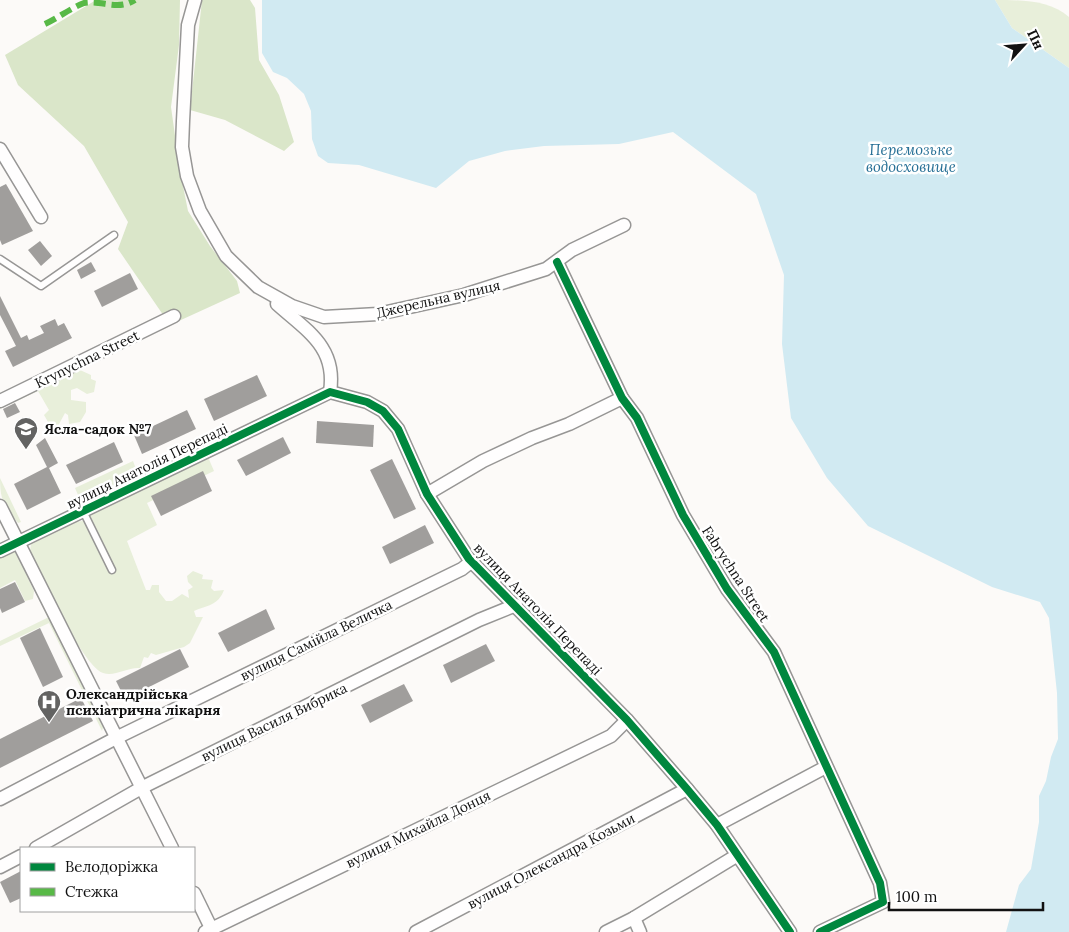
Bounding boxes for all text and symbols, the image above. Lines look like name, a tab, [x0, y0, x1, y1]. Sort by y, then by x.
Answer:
north arrow	[999, 20, 1049, 70]
text: Пн	[1023, 26, 1048, 52]
water label: Перемозьке водосховище	[866, 140, 956, 176]
street label: Джерельна вулиця	[374, 276, 502, 322]
street label: Krynychna Street	[32, 326, 143, 392]
school or university icon: Ясла-садок №7	[13, 416, 39, 450]
street label: вулиця Анатолія Перепаді	[64, 419, 230, 513]
place label: Ясла-садок №7	[44, 420, 152, 438]
street label: Fabrychna Street	[698, 523, 774, 626]
street label: вулиця Анатолія Перепаді	[470, 539, 606, 679]
street label: вулиця Самійла Величка	[237, 595, 395, 685]
street label: вулиця Василя Вибрика	[198, 679, 350, 765]
place label: Олександрійська психіатрична лікарня	[66, 685, 221, 719]
hospital icon: Олександрійська психіатрична лікарня	[36, 689, 62, 723]
street label: вулиця Михайла Донця	[343, 786, 493, 872]
street label: вулиця Олександра Козьми	[464, 809, 638, 913]
legend	[20, 847, 195, 912]
text: Велодоріжка	[65, 857, 159, 876]
scale bar	[889, 880, 1043, 912]
text: Стежка	[65, 882, 119, 901]
text: 100 m	[896, 887, 937, 906]

